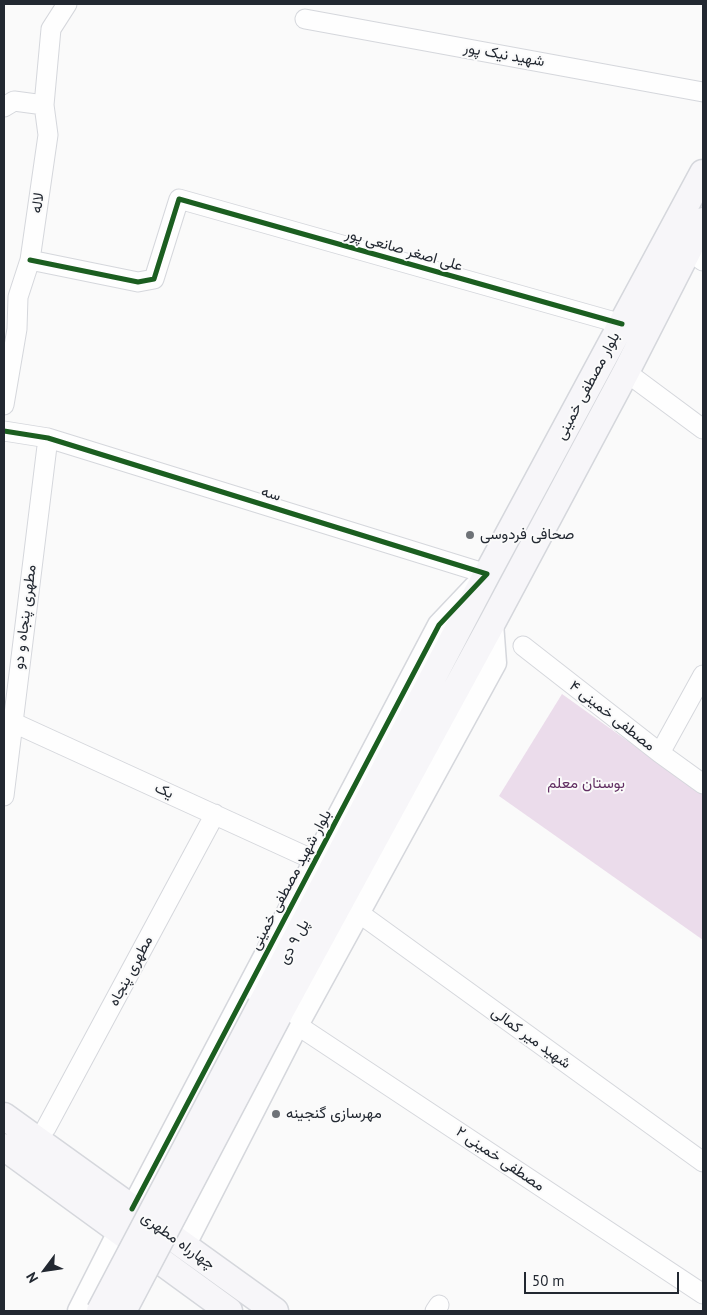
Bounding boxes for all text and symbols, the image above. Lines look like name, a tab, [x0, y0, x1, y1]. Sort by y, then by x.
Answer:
street label: شهید نیک پور	[462, 39, 546, 71]
street label: لاله	[28, 192, 48, 214]
street label: علی اصغر صانعی پور	[343, 225, 465, 275]
street label: بلوار مصطفی خمینی	[552, 329, 624, 443]
street label: سه	[259, 483, 283, 505]
place label: صحافی فردوسی	[480, 526, 574, 544]
marker: صحافی فردوسی	[464, 529, 476, 541]
street label: مطهری پنجاه و دو	[10, 564, 40, 670]
street label: مصطفی خمینی ۴	[566, 677, 658, 755]
park label: بوستان معلم	[547, 775, 625, 793]
street label: یک	[152, 779, 176, 803]
street label: بلوار شهید مصطفی خمینی	[246, 807, 336, 953]
street label: پل ۹ دی	[275, 916, 313, 968]
street label: مطهری پنجاه	[105, 933, 157, 1009]
street label: شهید میر کمالی	[488, 1003, 574, 1073]
place label: مهرسازی گنجینه	[286, 1105, 382, 1123]
marker: مهرسازی گنجینه	[270, 1108, 282, 1120]
street label: مصطفی خمینی ۲	[452, 1123, 548, 1195]
street label: چهارراه مطهری	[138, 1208, 218, 1274]
north arrow	[20, 1245, 70, 1295]
scale bar	[527, 1262, 682, 1294]
text: N	[22, 1269, 42, 1286]
text: 50 m	[532, 1271, 565, 1290]

